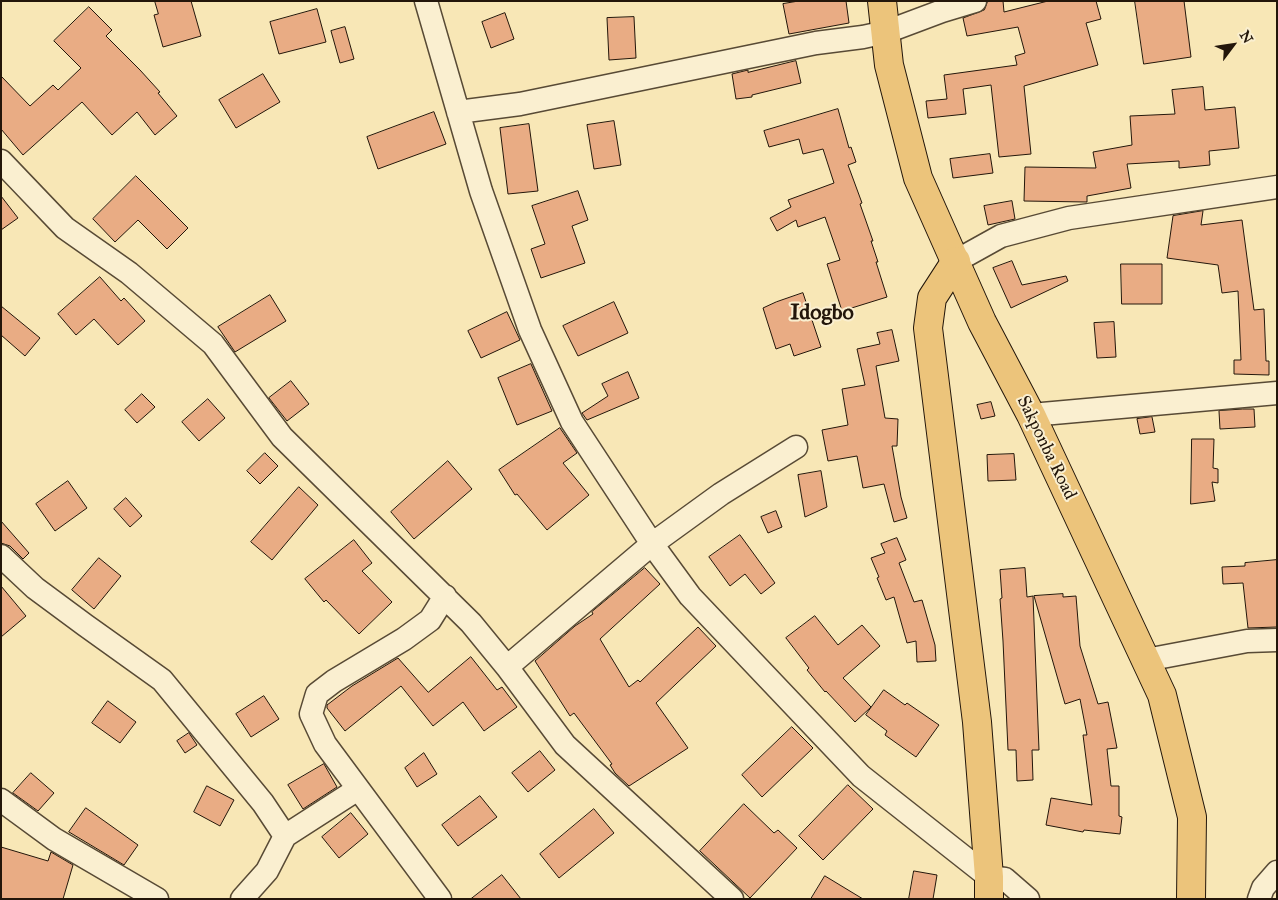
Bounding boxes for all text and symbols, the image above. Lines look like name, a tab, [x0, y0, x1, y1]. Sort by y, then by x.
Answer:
north arrow	[1208, 20, 1258, 70]
text: N	[1236, 28, 1257, 46]
district label: Idogbo	[790, 301, 854, 327]
street label: Sakponba Road	[1012, 393, 1080, 503]

